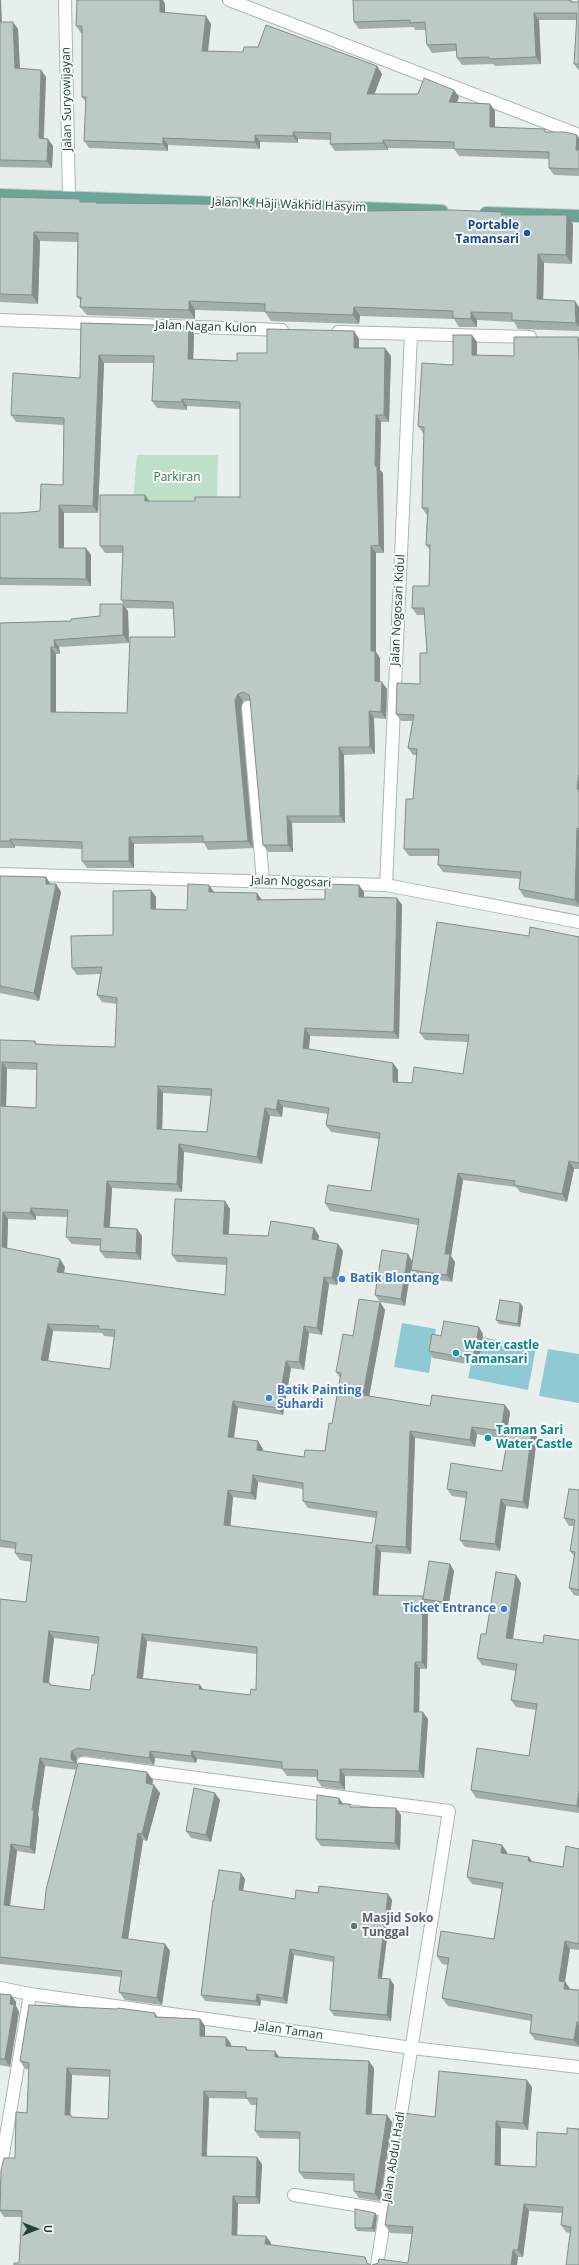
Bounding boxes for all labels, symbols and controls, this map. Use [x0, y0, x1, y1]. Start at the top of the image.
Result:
street label: Jalan Suryowijayan [59, 47, 75, 151]
street label: Jalan K. Haji Wakhid Hasyim [211, 195, 367, 215]
place label: Portable Tamansari [456, 219, 519, 247]
marker: Portable Tamansari [522, 228, 532, 238]
street label: Jalan Nagan Kulon [155, 318, 257, 336]
park label: Parkiran [153, 471, 201, 485]
street label: Jalan Nogosari Kidul [388, 554, 408, 666]
street label: Jalan Nogosari [251, 873, 331, 891]
place label: Batik Blontang [350, 1272, 439, 1286]
marker: Batik Blontang [337, 1274, 347, 1284]
place label: Water castle Tamansari [464, 1339, 539, 1367]
marker: Water castle Tamansari [451, 1348, 461, 1358]
place label: Batik Painting Suhardi [277, 1384, 362, 1412]
marker: Batik Painting Suhardi [264, 1393, 274, 1403]
place label: Taman Sari Water Castle [496, 1424, 573, 1452]
marker: Taman Sari Water Castle [483, 1433, 493, 1443]
place label: Ticket Entrance [403, 1602, 496, 1616]
marker: Ticket Entrance [499, 1604, 509, 1614]
place label: Masjid Soko Tunggal [362, 1912, 433, 1940]
marker: Masjid Soko Tunggal [349, 1921, 359, 1931]
street label: Jalan Taman [254, 2019, 324, 2043]
street label: Jalan Abdul Hadi [380, 2111, 408, 2203]
north arrow [16, 2209, 56, 2249]
text: U [41, 2225, 56, 2233]

